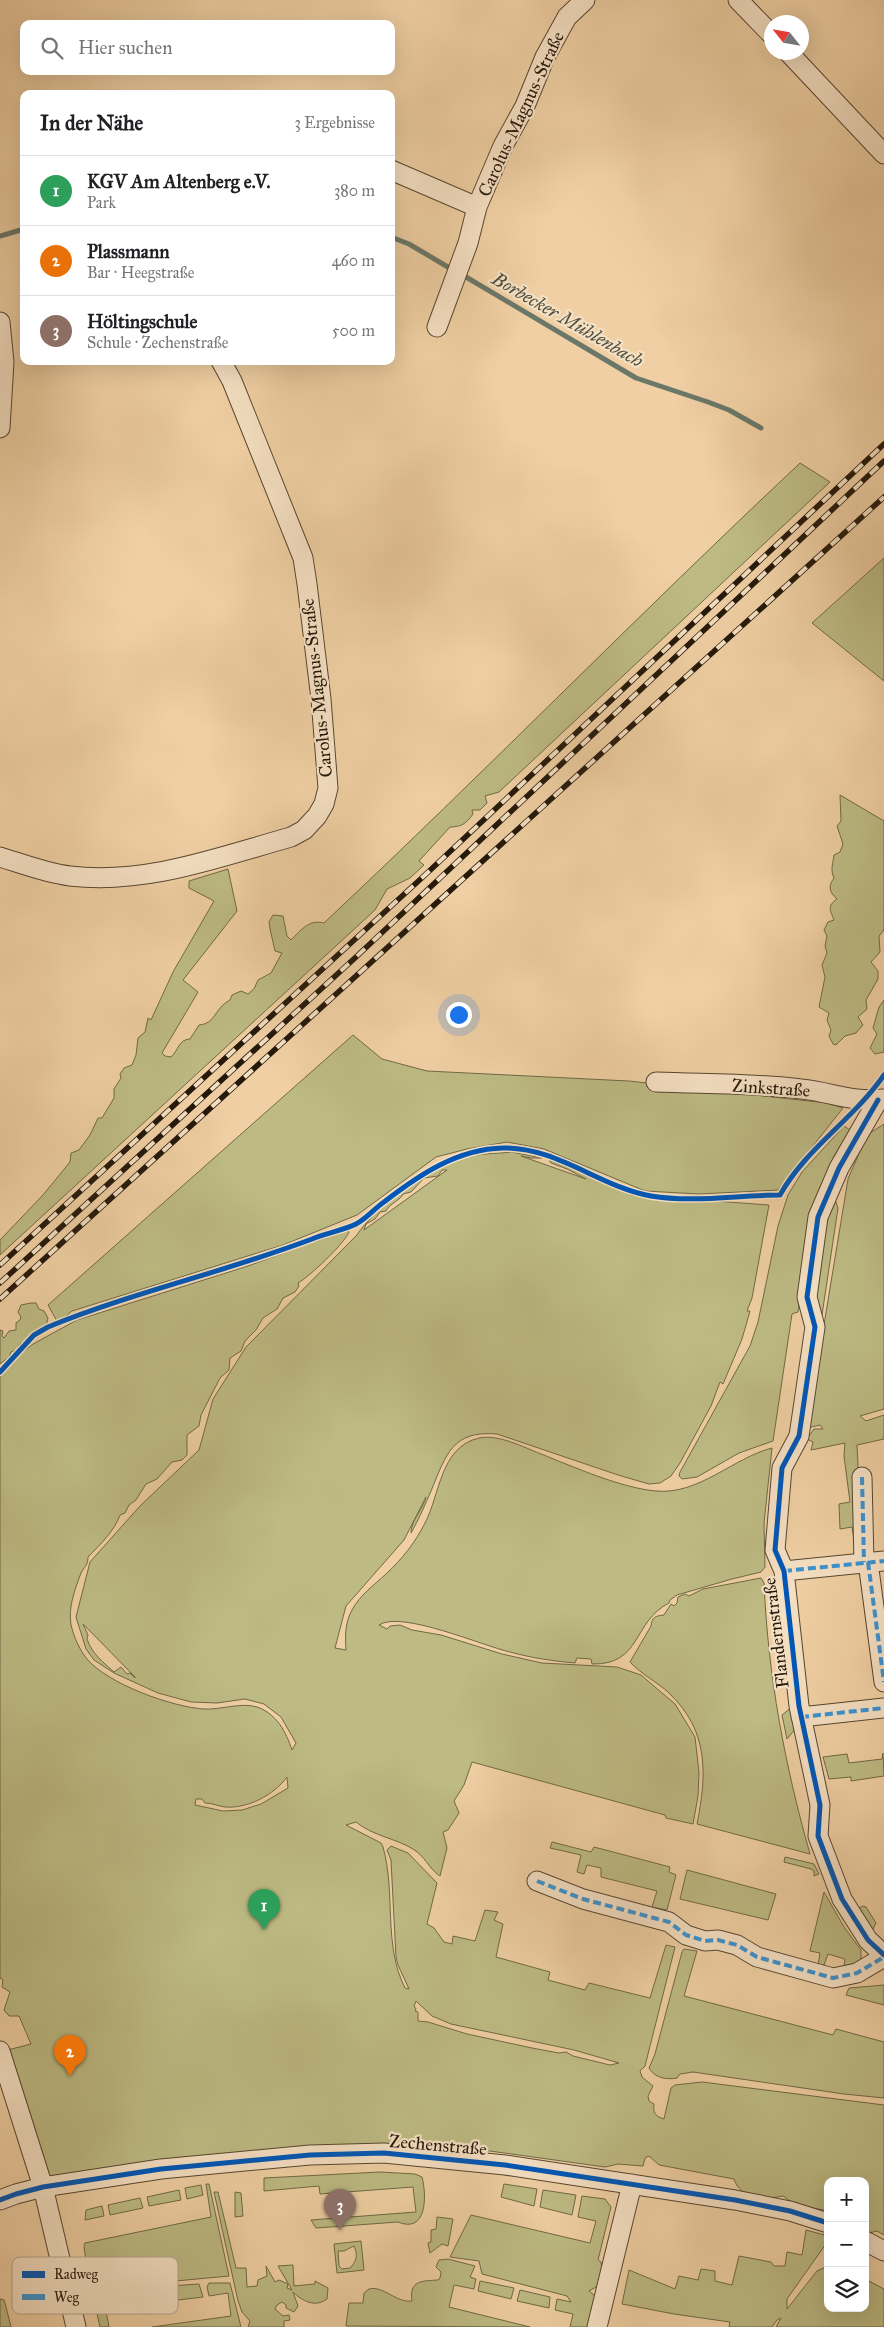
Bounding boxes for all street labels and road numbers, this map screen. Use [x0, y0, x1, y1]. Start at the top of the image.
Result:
street label: Carolus-Magnus-Straße [473, 28, 570, 200]
street label: Carolus-Magnus-Straße [297, 597, 338, 778]
street label: Zinkstraße [731, 1074, 811, 1102]
street label: Flandernstraße [758, 1577, 794, 1689]
street label: Zechenstraße [388, 2130, 488, 2160]

